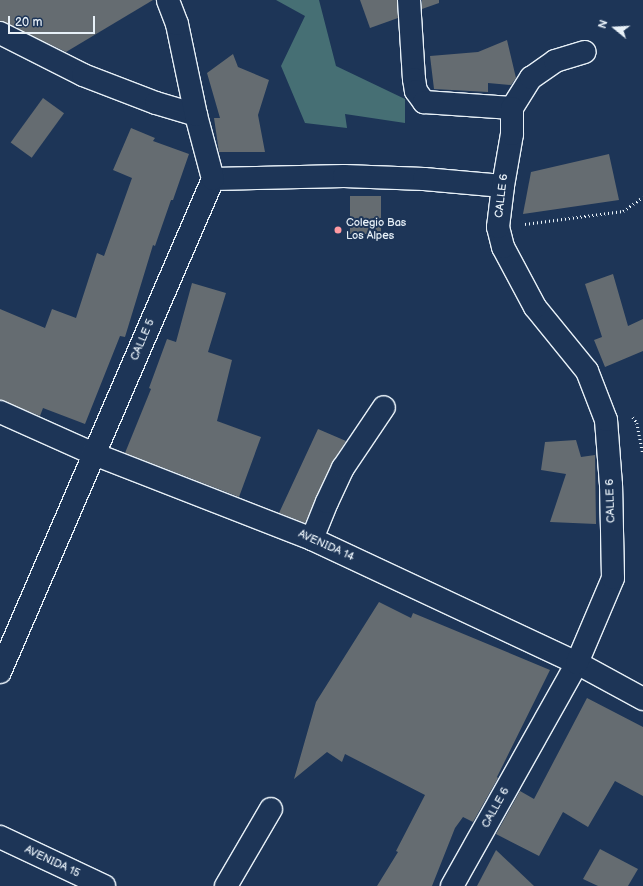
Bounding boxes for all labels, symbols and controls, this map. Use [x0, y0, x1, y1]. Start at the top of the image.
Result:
scale bar [10, 8, 97, 34]
north arrow [595, 8, 635, 48]
text: 20 m [15, 15, 42, 30]
text: N [596, 18, 611, 30]
street label: CALLE 6 [493, 173, 511, 219]
place label: Colegio Bas Los Alpes [346, 217, 406, 243]
marker: Colegio Bas Los Alpes [333, 225, 343, 235]
street label: CALLE 5 [128, 317, 158, 363]
street label: CALLE 6 [604, 479, 618, 523]
street label: AVENIDA 14 [296, 528, 356, 564]
street label: CALLE 6 [480, 786, 512, 830]
street label: AVENIDA 15 [22, 843, 82, 881]

